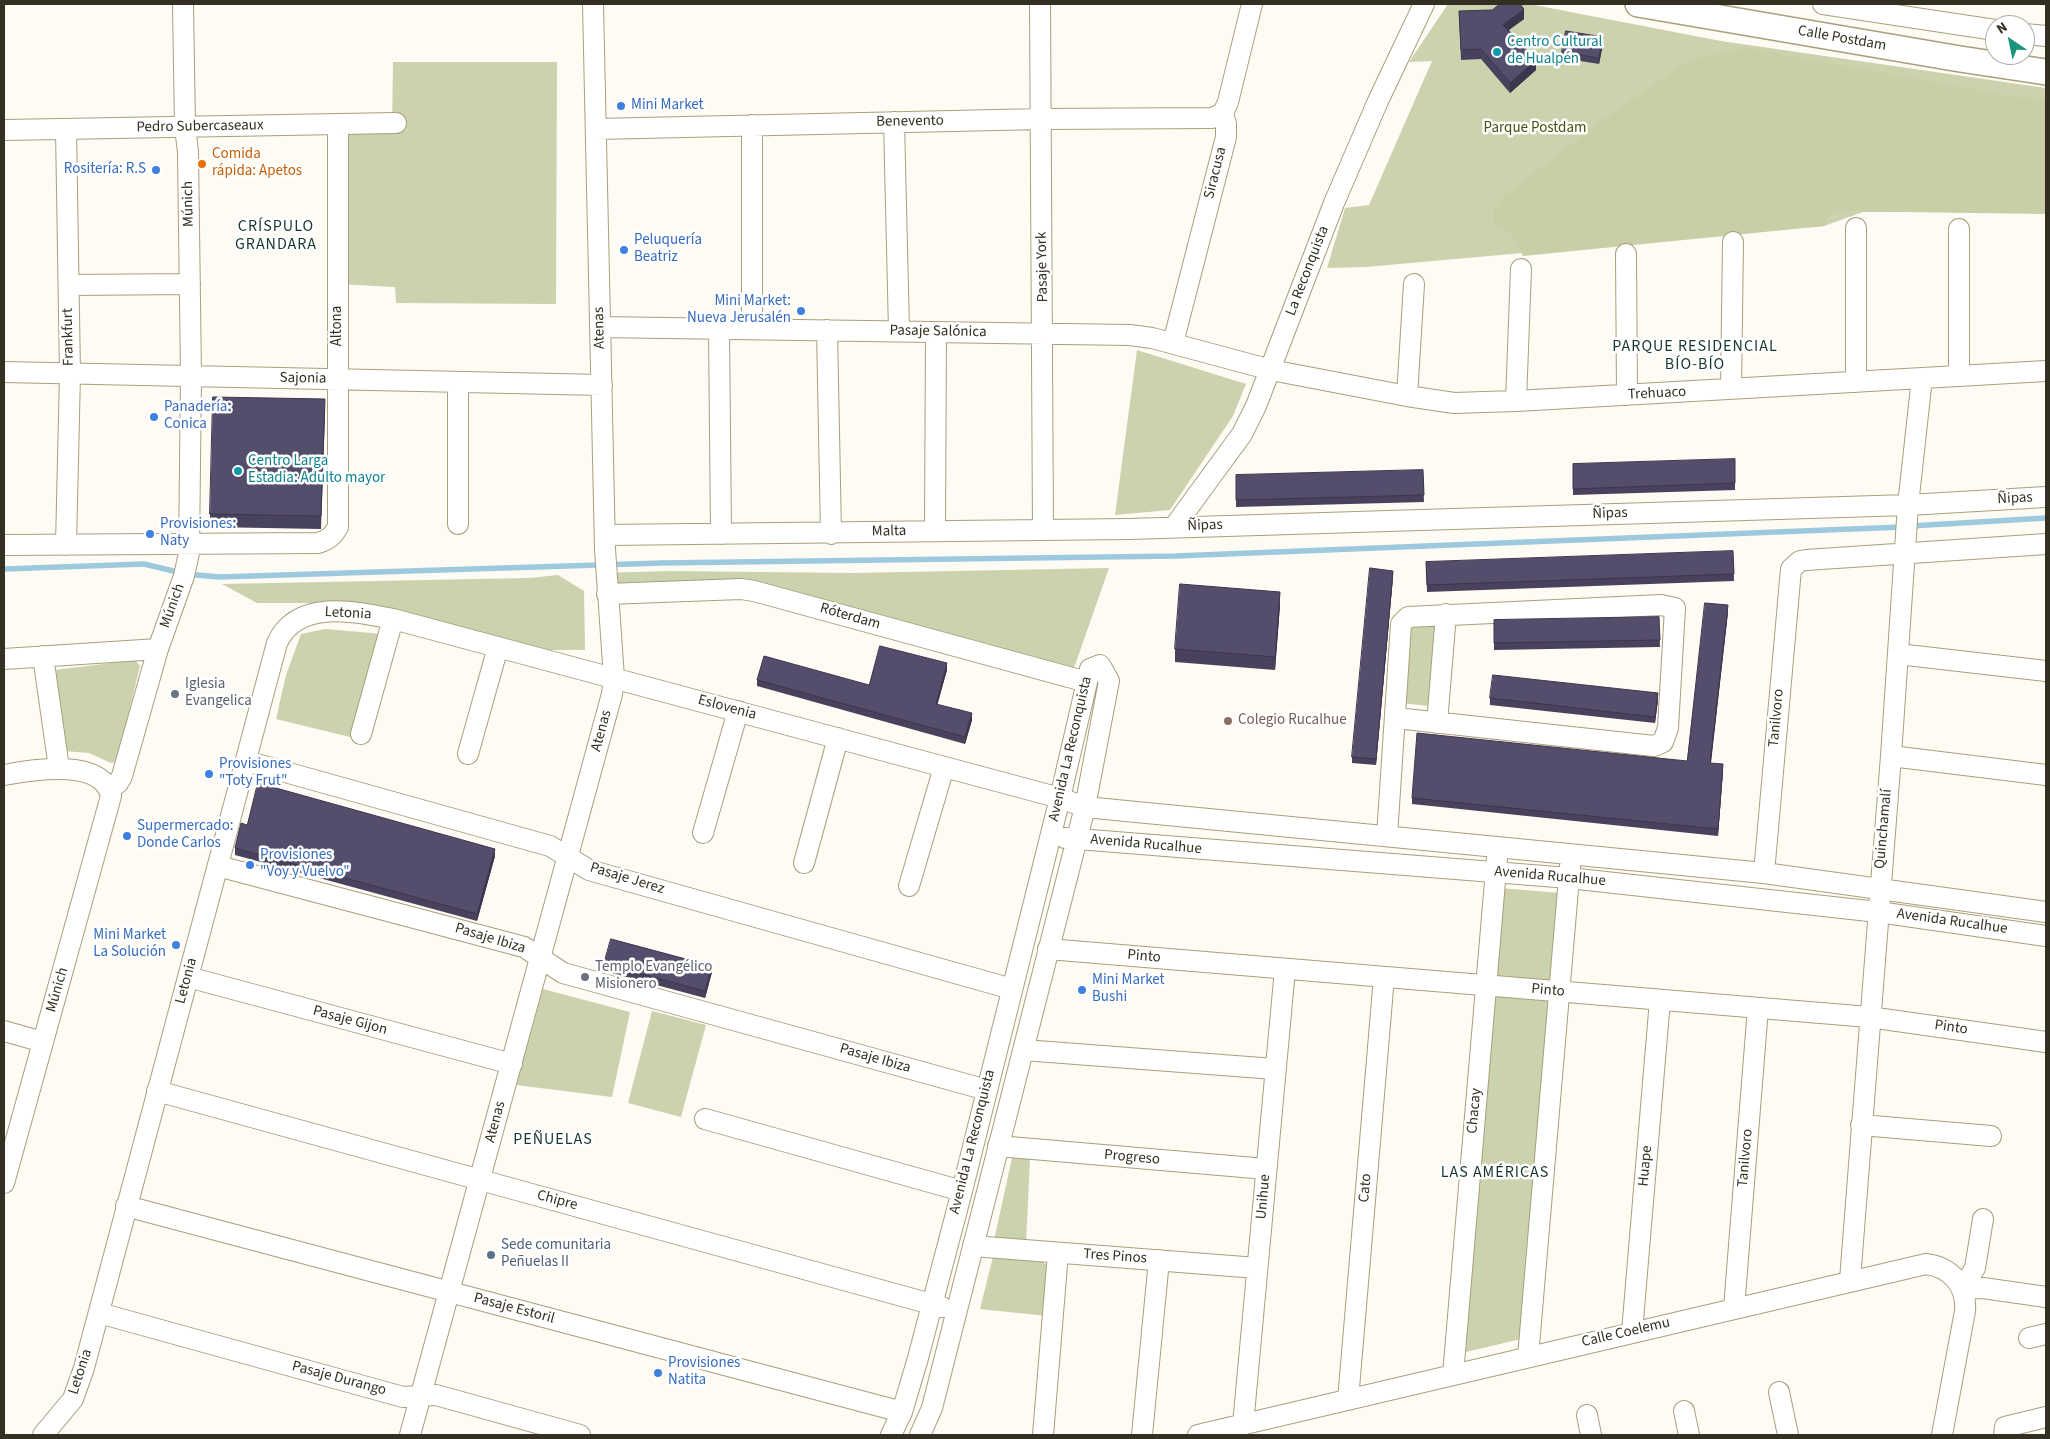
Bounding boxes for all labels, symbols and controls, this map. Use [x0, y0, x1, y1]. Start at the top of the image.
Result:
north arrow [1985, 15, 2035, 65]
text: N [1993, 17, 2012, 39]
street label: Calle Postdam [1796, 22, 1888, 56]
place label: Centro Cultural de Hualpén [1507, 34, 1602, 69]
marker: Centro Cultural de Hualpén [1491, 46, 1503, 58]
place label: Mini Market [631, 97, 704, 115]
marker: Mini Market [615, 100, 627, 112]
street label: Benevento [876, 112, 944, 132]
street label: Pedro Subercaseaux [136, 117, 264, 137]
park label: Parque Postdam [1484, 120, 1586, 138]
street label: Siracusa [1201, 145, 1231, 201]
place label: Comida rápida: Apetos [212, 146, 302, 181]
marker: Comida rápida: Apetos [196, 158, 208, 170]
place label: Rositería: R.S [64, 161, 146, 179]
marker: Rositería: R.S [150, 164, 162, 176]
street label: Múnich [180, 181, 198, 227]
district label: CRÍSPULO GRANDARA [234, 217, 318, 255]
street label: La Reconquista [1283, 223, 1333, 319]
place label: Peluquería Beatriz [634, 232, 702, 267]
street label: Pasaje York [1033, 232, 1053, 302]
marker: Peluquería Beatriz [618, 244, 630, 256]
place label: Mini Market: Nueva Jerusalén [687, 293, 791, 328]
marker: Mini Market: Nueva Jerusalén [795, 305, 807, 317]
street label: Altona [329, 306, 347, 346]
street label: Atenas [591, 307, 609, 349]
street label: Frankfurt [59, 308, 79, 366]
street label: Pasaje Salónica [889, 322, 987, 342]
district label: PARQUE RESIDENCIAL BÍO-BÍO [1610, 337, 1780, 375]
street label: Sajonia [279, 370, 327, 388]
street label: Trehuaco [1627, 383, 1687, 405]
place label: Panadería: Conica [164, 399, 231, 434]
marker: Panadería: Conica [148, 411, 160, 423]
place label: Centro Larga Estadia: Adulto mayor [248, 453, 385, 488]
marker: Centro Larga Estadia: Adulto mayor [232, 465, 244, 477]
street label: Ñipas [1997, 489, 2033, 509]
street label: Ñipas [1592, 504, 1628, 524]
place label: Provisiones: Naty [160, 516, 236, 551]
street label: Ñipas [1187, 516, 1223, 536]
street label: Malta [872, 523, 906, 541]
marker: Provisiones: Naty [144, 528, 156, 540]
street label: Múnich [157, 581, 189, 631]
street label: Róterdam [818, 600, 882, 634]
street label: Letonia [324, 604, 372, 624]
street label: Avenida La Reconquista [1046, 675, 1096, 823]
place label: Iglesia Evangelica [185, 676, 252, 711]
marker: Iglesia Evangelica [169, 688, 181, 700]
street label: Tanilvoro [1765, 688, 1789, 748]
street label: Eslovenia [696, 692, 758, 724]
street label: Atenas [588, 708, 616, 754]
place label: Colegio Rucalhue [1238, 712, 1347, 730]
marker: Colegio Rucalhue [1222, 715, 1234, 727]
place label: Provisiones "Toty Frut" [219, 756, 291, 791]
marker: Provisiones "Toty Frut" [203, 768, 215, 780]
street label: Quinchamalí [1872, 788, 1896, 870]
place label: Supermercado: Donde Carlos [137, 818, 234, 853]
marker: Supermercado: Donde Carlos [121, 830, 133, 842]
street label: Avenida Rucalhue [1090, 831, 1202, 859]
place label: Provisiones "Voy y Vuelvo" [260, 847, 350, 882]
marker: Provisiones "Voy y Vuelvo" [244, 859, 256, 871]
street label: Pasaje Jerez [588, 859, 666, 899]
street label: Avenida Rucalhue [1494, 863, 1606, 891]
street label: Avenida Rucalhue [1895, 905, 2009, 939]
street label: Pasaje Ibiza [452, 920, 528, 958]
place label: Mini Market La Solución [93, 927, 166, 962]
marker: Mini Market La Solución [170, 939, 182, 951]
street label: Pinto [1127, 947, 1161, 967]
street label: Letonia [172, 956, 202, 1006]
place label: Templo Evangélico Misionero [595, 959, 712, 994]
street label: Múnich [43, 965, 73, 1015]
marker: Templo Evangélico Misionero [579, 971, 591, 983]
place label: Mini Market Bushi [1092, 972, 1165, 1007]
street label: Pinto [1531, 981, 1565, 1001]
marker: Mini Market Bushi [1076, 984, 1088, 996]
street label: Pasaje Gijon [311, 1002, 389, 1040]
street label: Pinto [1933, 1017, 1969, 1039]
street label: Pasaje Ibiza [837, 1040, 913, 1078]
street label: Avenida La Reconquista [946, 1068, 1000, 1216]
street label: Chacay [1464, 1088, 1486, 1134]
street label: Atenas [482, 1099, 510, 1145]
street label: Tanilvoro [1734, 1128, 1758, 1188]
district label: PEÑUELAS [512, 1130, 594, 1150]
street label: Huape [1635, 1145, 1657, 1187]
street label: Progreso [1103, 1147, 1161, 1169]
district label: LAS AMÉRICAS [1439, 1163, 1551, 1183]
street label: Cato [1356, 1173, 1376, 1203]
street label: Unihue [1253, 1174, 1275, 1220]
street label: Chipre [535, 1187, 579, 1215]
place label: Sede comunitaria Peñuelas II [501, 1237, 611, 1272]
street label: Tres Pinos [1083, 1246, 1147, 1268]
marker: Sede comunitaria Peñuelas II [485, 1249, 497, 1261]
street label: Pasaje Estoril [472, 1290, 556, 1328]
street label: Calle Coelemu [1580, 1314, 1672, 1352]
street label: Letonia [65, 1347, 97, 1397]
place label: Provisiones Natita [668, 1355, 740, 1390]
street label: Pasaje Durango [290, 1358, 388, 1400]
marker: Provisiones Natita [652, 1367, 664, 1379]

